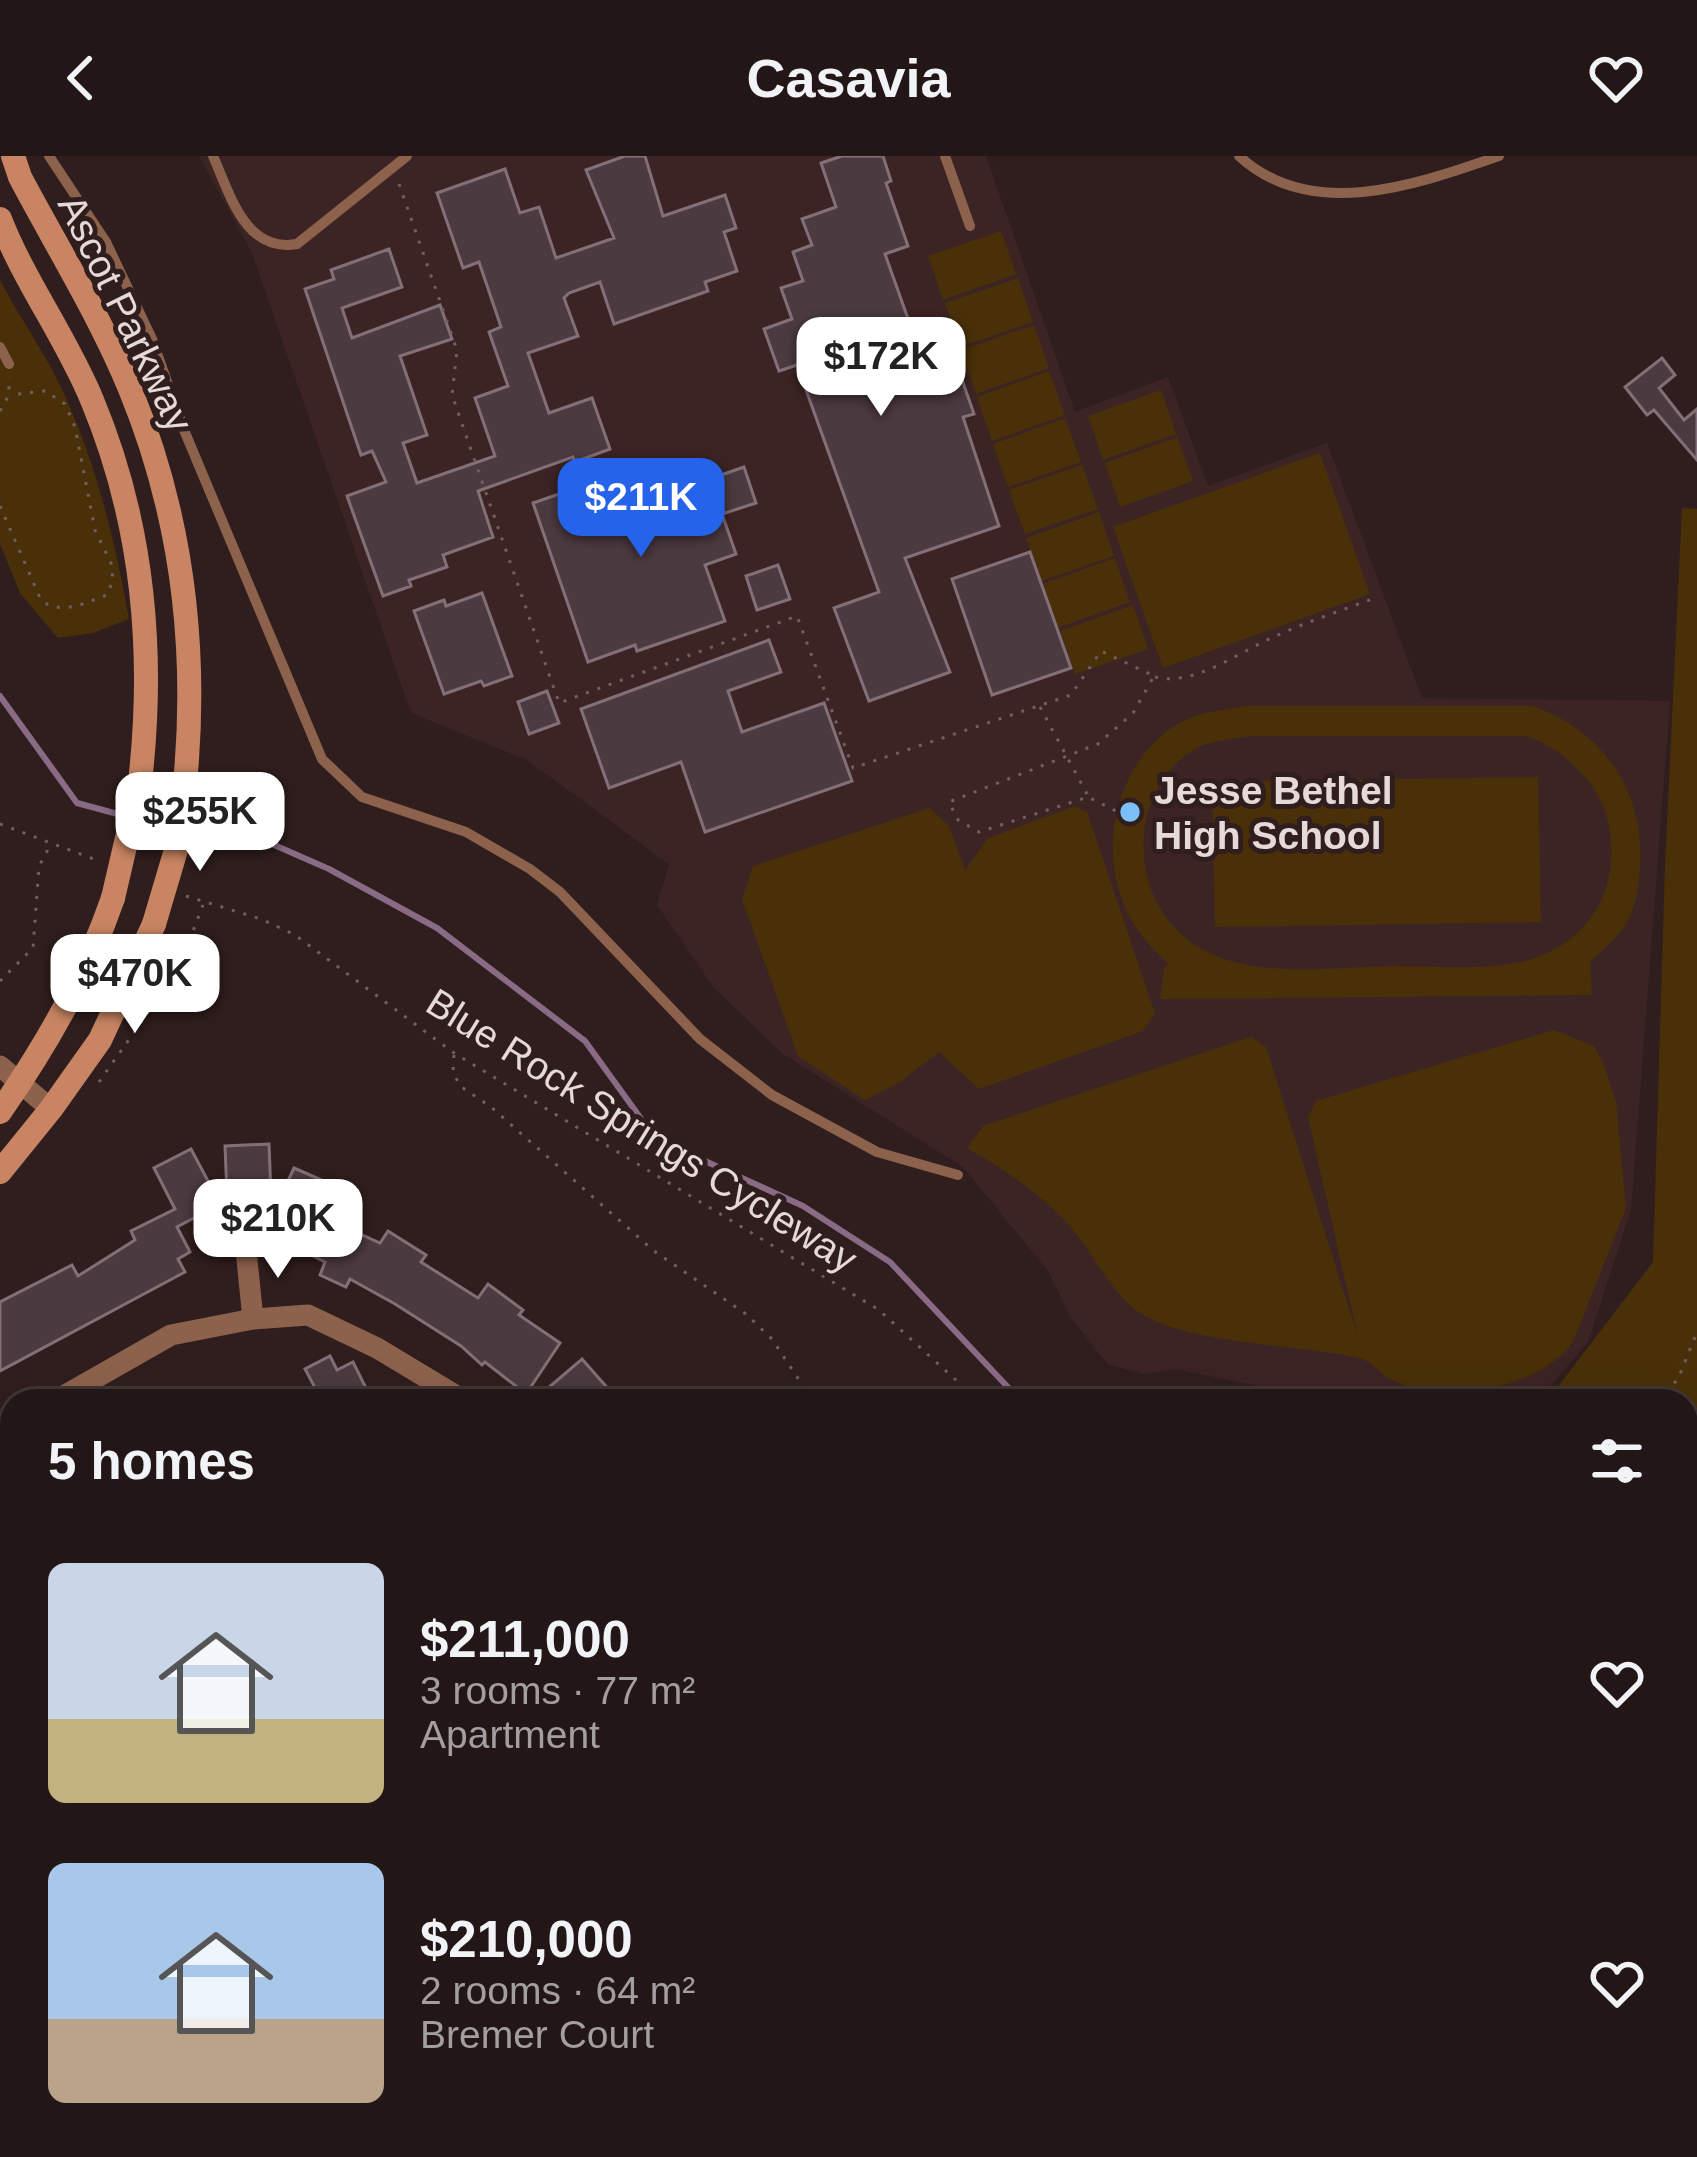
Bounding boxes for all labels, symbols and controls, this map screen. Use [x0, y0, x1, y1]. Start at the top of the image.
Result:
icon: back [48, 45, 114, 111]
icon: heart [1583, 45, 1649, 111]
text: Casavia [746, 48, 951, 108]
street label: Ascot Parkway [50, 188, 202, 439]
pin: $172K [797, 317, 965, 419]
text: $172K [824, 334, 938, 377]
pin: $211K [557, 458, 725, 560]
text: $211K [585, 475, 697, 518]
place label: Jesse Bethel High School [1154, 769, 1392, 857]
pin: $255K [116, 772, 284, 874]
text: $255K [143, 789, 257, 832]
marker: Jesse Bethel High School [1117, 799, 1143, 825]
pin: $470K [51, 934, 219, 1036]
text: $470K [78, 951, 192, 994]
street label: Blue Rock Springs Cycleway [419, 980, 865, 1281]
pin: $210K [194, 1179, 362, 1281]
text: $210K [221, 1196, 335, 1239]
icon: filters [1584, 1428, 1650, 1494]
text: 5 homes [48, 1433, 255, 1490]
icon: home [144, 1611, 288, 1755]
text: $211,000 [420, 1611, 630, 1668]
icon: heart [1584, 1650, 1650, 1716]
text: 3 rooms · 77 m² [420, 1669, 695, 1712]
text: Apartment [420, 1713, 600, 1756]
icon: home [144, 1911, 288, 2055]
text: $210,000 [420, 1911, 633, 1968]
icon: heart [1584, 1950, 1650, 2016]
text: 2 rooms · 64 m² [420, 1969, 695, 2012]
text: Bremer Court [420, 2013, 654, 2056]

